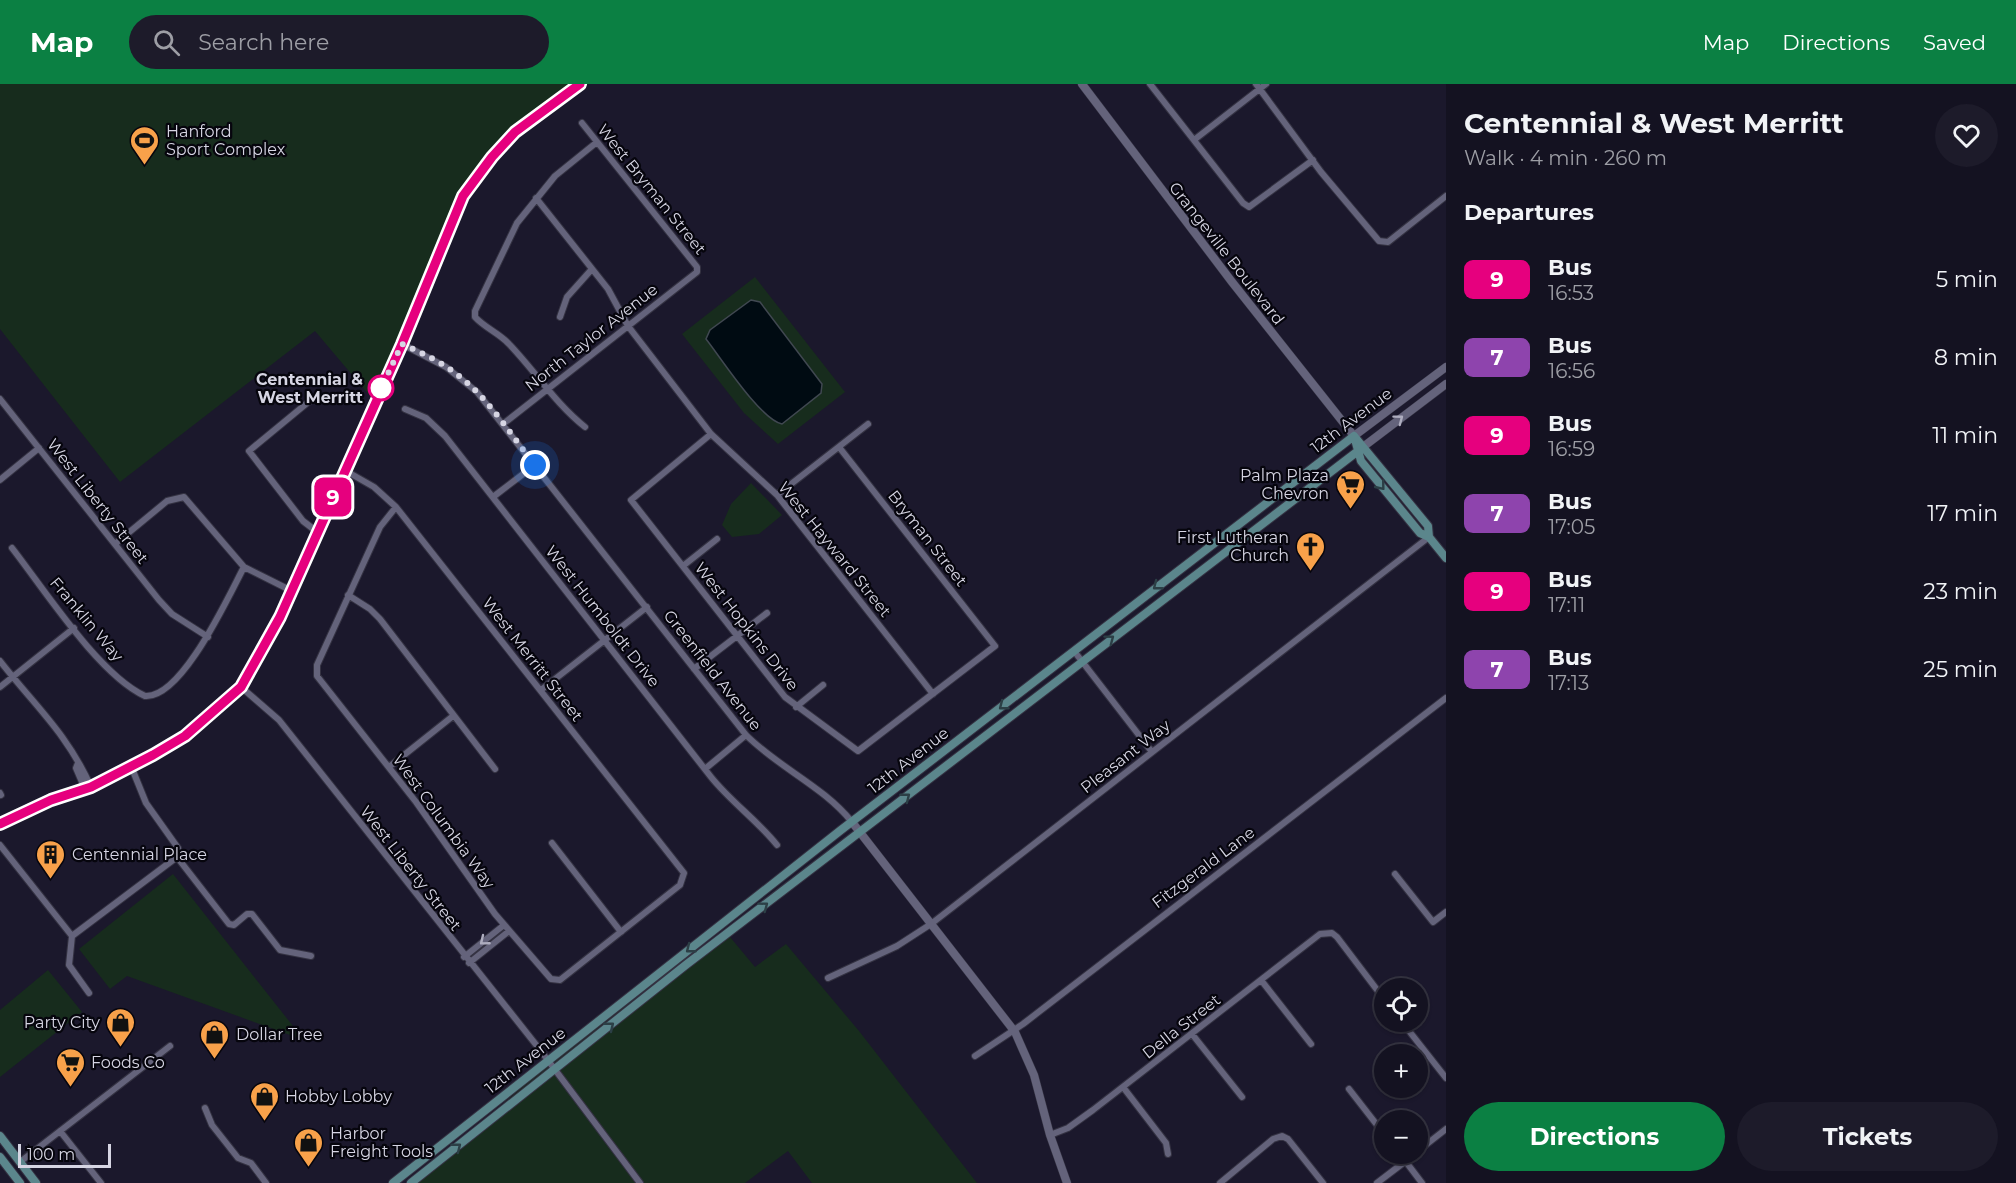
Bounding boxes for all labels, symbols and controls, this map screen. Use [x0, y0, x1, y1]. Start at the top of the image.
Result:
search box [129, 15, 549, 69]
text: Map [30, 25, 93, 59]
icon: search [150, 26, 183, 59]
text: Search here [198, 29, 329, 56]
text: Map [1703, 30, 1749, 55]
text: Directions [1782, 30, 1890, 55]
text: Saved [1923, 30, 1986, 55]
button: heart [1935, 104, 1998, 167]
text: Centennial & West Merritt [1464, 106, 1844, 140]
street label: West Bryman Street [593, 120, 710, 259]
place label: Hanford Sport Complex [166, 122, 286, 159]
sports icon: Hanford Sport Complex [129, 124, 161, 166]
text: Walk · 4 min · 260 m [1464, 146, 1667, 170]
street label: Grangeville Boulevard [1165, 178, 1288, 328]
text: Departures [1464, 199, 1594, 226]
text: Bus [1548, 254, 1592, 281]
text: 5 min [1936, 266, 1998, 293]
text: 9 [1490, 267, 1504, 292]
street label: North Taylor Avenue [521, 280, 661, 395]
text: 16:53 [1548, 281, 1594, 305]
text: Bus [1548, 332, 1592, 359]
text: 8 min [1934, 344, 1998, 371]
text: 7 [1490, 345, 1504, 370]
text: 16:56 [1548, 359, 1595, 383]
place label: Centennial & West Merritt [256, 370, 363, 407]
marker: Centennial & West Merritt [368, 375, 394, 401]
street label: 12th Avenue [1307, 384, 1396, 457]
text: Bus [1548, 410, 1592, 437]
one-way arrow [1393, 416, 1404, 427]
text: 11 min [1932, 422, 1998, 449]
text: 9 [1490, 423, 1504, 448]
street label: West Liberty Street [43, 435, 153, 568]
text: 16:59 [1548, 437, 1595, 461]
your location [520, 450, 550, 480]
place label: Palm Plaza Chevron [1240, 466, 1329, 503]
supermarket icon: Palm Plaza Chevron [1334, 468, 1366, 510]
line badge: 9 [314, 478, 352, 516]
street label: West Hayward Street [774, 478, 895, 621]
one-way arrow [1373, 479, 1384, 490]
text: 9 [326, 485, 340, 510]
street label: Bryman Street [884, 486, 971, 591]
text: Bus [1548, 488, 1592, 515]
text: 17 min [1927, 500, 1998, 527]
text: 7 [1490, 501, 1504, 526]
text: 17:05 [1548, 515, 1595, 539]
place label: First Lutheran Church [1177, 528, 1289, 565]
church icon: First Lutheran Church [1294, 530, 1326, 572]
street label: West Humboldt Drive [541, 542, 664, 691]
street label: West Hopkins Drive [691, 558, 803, 694]
text: Bus [1548, 566, 1592, 593]
street label: Franklin Way [46, 573, 127, 665]
one-way arrow [1153, 578, 1164, 589]
text: 23 min [1923, 578, 1998, 605]
text: 9 [1490, 579, 1504, 604]
text: 17:11 [1548, 593, 1585, 617]
street label: West Merritt Street [478, 594, 587, 725]
street label: Greenfield Avenue [660, 606, 766, 734]
one-way arrow [1103, 635, 1114, 646]
text: Bus [1548, 644, 1592, 671]
text: 25 min [1923, 656, 1998, 683]
text: 7 [1490, 657, 1504, 682]
text: 17:13 [1548, 671, 1589, 695]
one-way arrow [999, 698, 1010, 709]
street label: Pleasant Way [1077, 715, 1174, 797]
street label: 12th Avenue [864, 723, 952, 798]
street label: West Columbia Way [388, 750, 499, 893]
one-way arrow [900, 794, 911, 805]
street label: West Liberty Street [356, 802, 466, 935]
street label: Fitzgerald Lane [1148, 823, 1258, 912]
building icon: Centennial Place [35, 838, 67, 880]
place label: Centennial Place [72, 845, 207, 864]
one-way arrow [757, 902, 768, 913]
one-way arrow [480, 934, 491, 945]
one-way arrow [686, 942, 697, 953]
map controls [1374, 978, 1428, 1164]
button: locate [1374, 978, 1428, 1032]
street label: Della Street [1139, 990, 1224, 1063]
shop icon: Party City [105, 1006, 137, 1048]
place label: Party City [24, 1013, 100, 1032]
shop icon: Dollar Tree [199, 1018, 231, 1060]
one-way arrow [603, 1022, 614, 1033]
street label: 12th Avenue [481, 1023, 569, 1098]
place label: Dollar Tree [236, 1025, 322, 1044]
button: + [1374, 1044, 1428, 1098]
supermarket icon: Foods Co [54, 1046, 86, 1088]
place label: Foods Co [91, 1053, 165, 1072]
shop icon: Hobby Lobby [248, 1080, 280, 1122]
place label: Hobby Lobby [285, 1087, 392, 1106]
button: Directions [1464, 1102, 1725, 1171]
button: Tickets [1737, 1102, 1998, 1171]
button: − [1374, 1110, 1428, 1164]
place label: Harbor Freight Tools [330, 1124, 433, 1161]
shop icon: Harbor Freight Tools [293, 1126, 325, 1168]
scale bar [18, 1141, 111, 1168]
one-way arrow [450, 1143, 461, 1154]
text: 100 m [27, 1145, 75, 1164]

